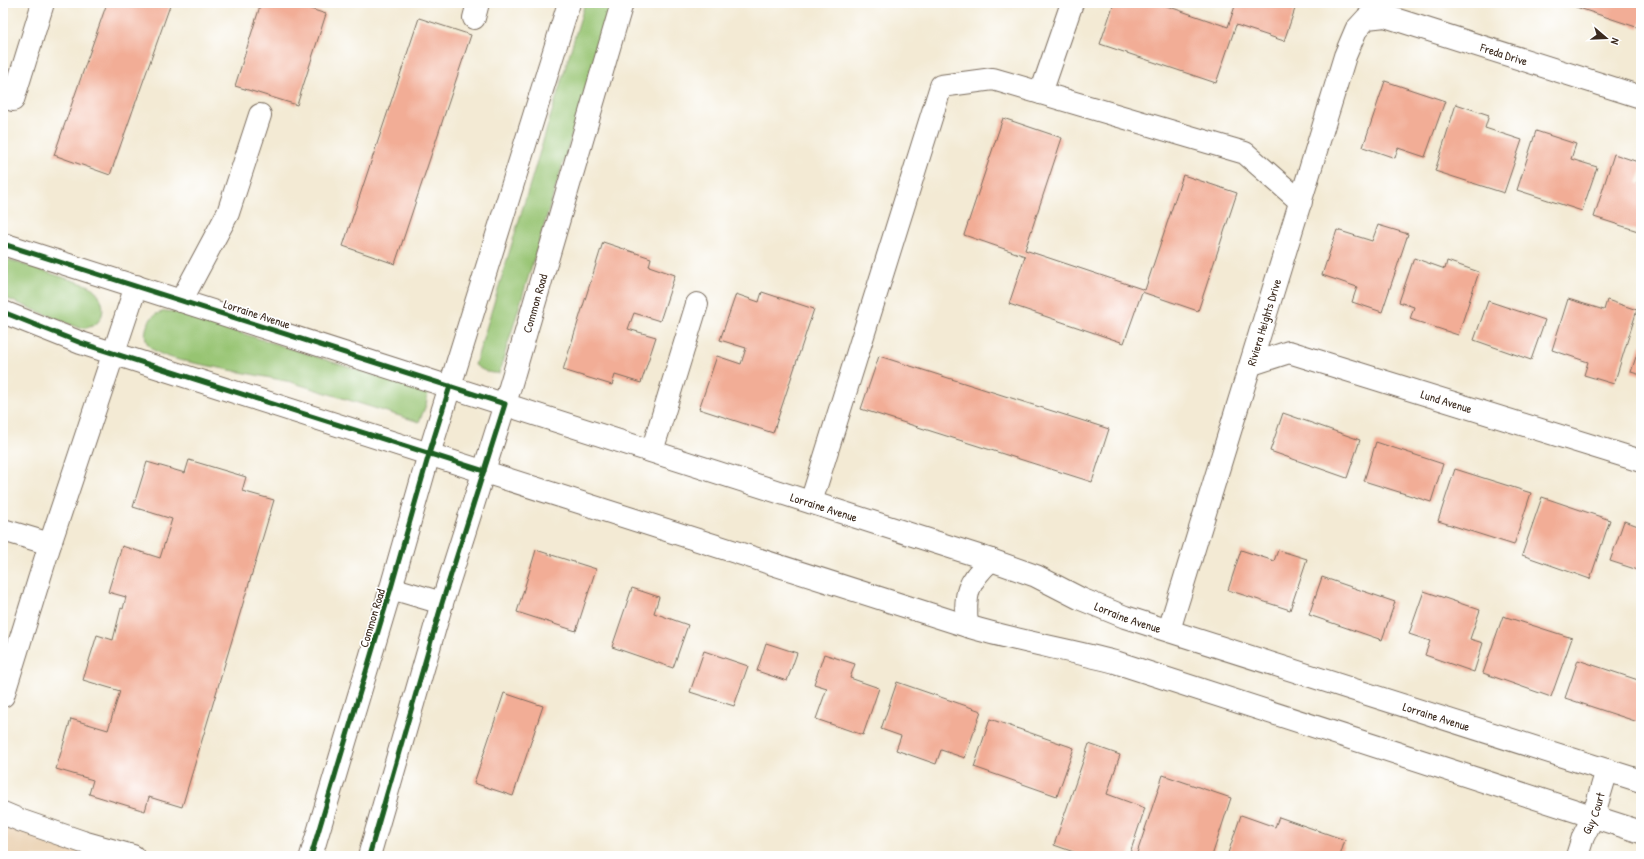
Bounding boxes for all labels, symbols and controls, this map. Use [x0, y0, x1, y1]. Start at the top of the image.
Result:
north arrow [1586, 18, 1626, 58]
text: N [1608, 36, 1623, 46]
street label: Freda Drive [1477, 38, 1530, 69]
street label: Common Road [518, 272, 551, 335]
street label: Riviera Heights Drive [1242, 276, 1285, 368]
street label: Lorraine Avenue [221, 295, 293, 333]
street label: Lund Avenue [1419, 385, 1475, 417]
street label: Lorraine Avenue [788, 488, 860, 525]
street label: Common Road [355, 586, 389, 649]
street label: Lorraine Avenue [1092, 597, 1164, 637]
street label: Lorraine Avenue [1401, 697, 1472, 735]
street label: Guy Court [1577, 789, 1609, 837]

